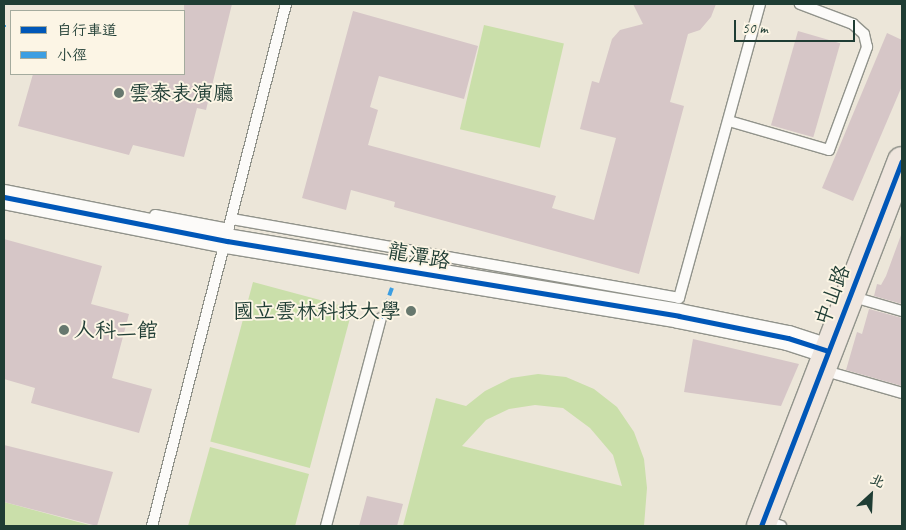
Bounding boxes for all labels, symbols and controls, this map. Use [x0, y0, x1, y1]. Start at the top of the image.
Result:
legend [10, 10, 185, 75]
scale bar [736, 10, 857, 42]
text: 50 m [742, 19, 768, 38]
text: 自行車道 [57, 21, 117, 40]
text: 小徑 [57, 46, 87, 65]
place label: 雲泰表演廳 [129, 80, 234, 106]
marker: 雲泰表演廳 [113, 87, 125, 99]
street label: 龍潭路 [386, 238, 452, 274]
street label: 中山路 [809, 261, 855, 329]
place label: 國立雲林科技大學 [233, 298, 401, 324]
marker: 國立雲林科技大學 [405, 305, 417, 317]
place label: 人科二館 [74, 317, 158, 343]
marker: 人科二館 [58, 324, 70, 336]
north arrow [846, 470, 896, 520]
text: 北 [868, 470, 887, 492]

